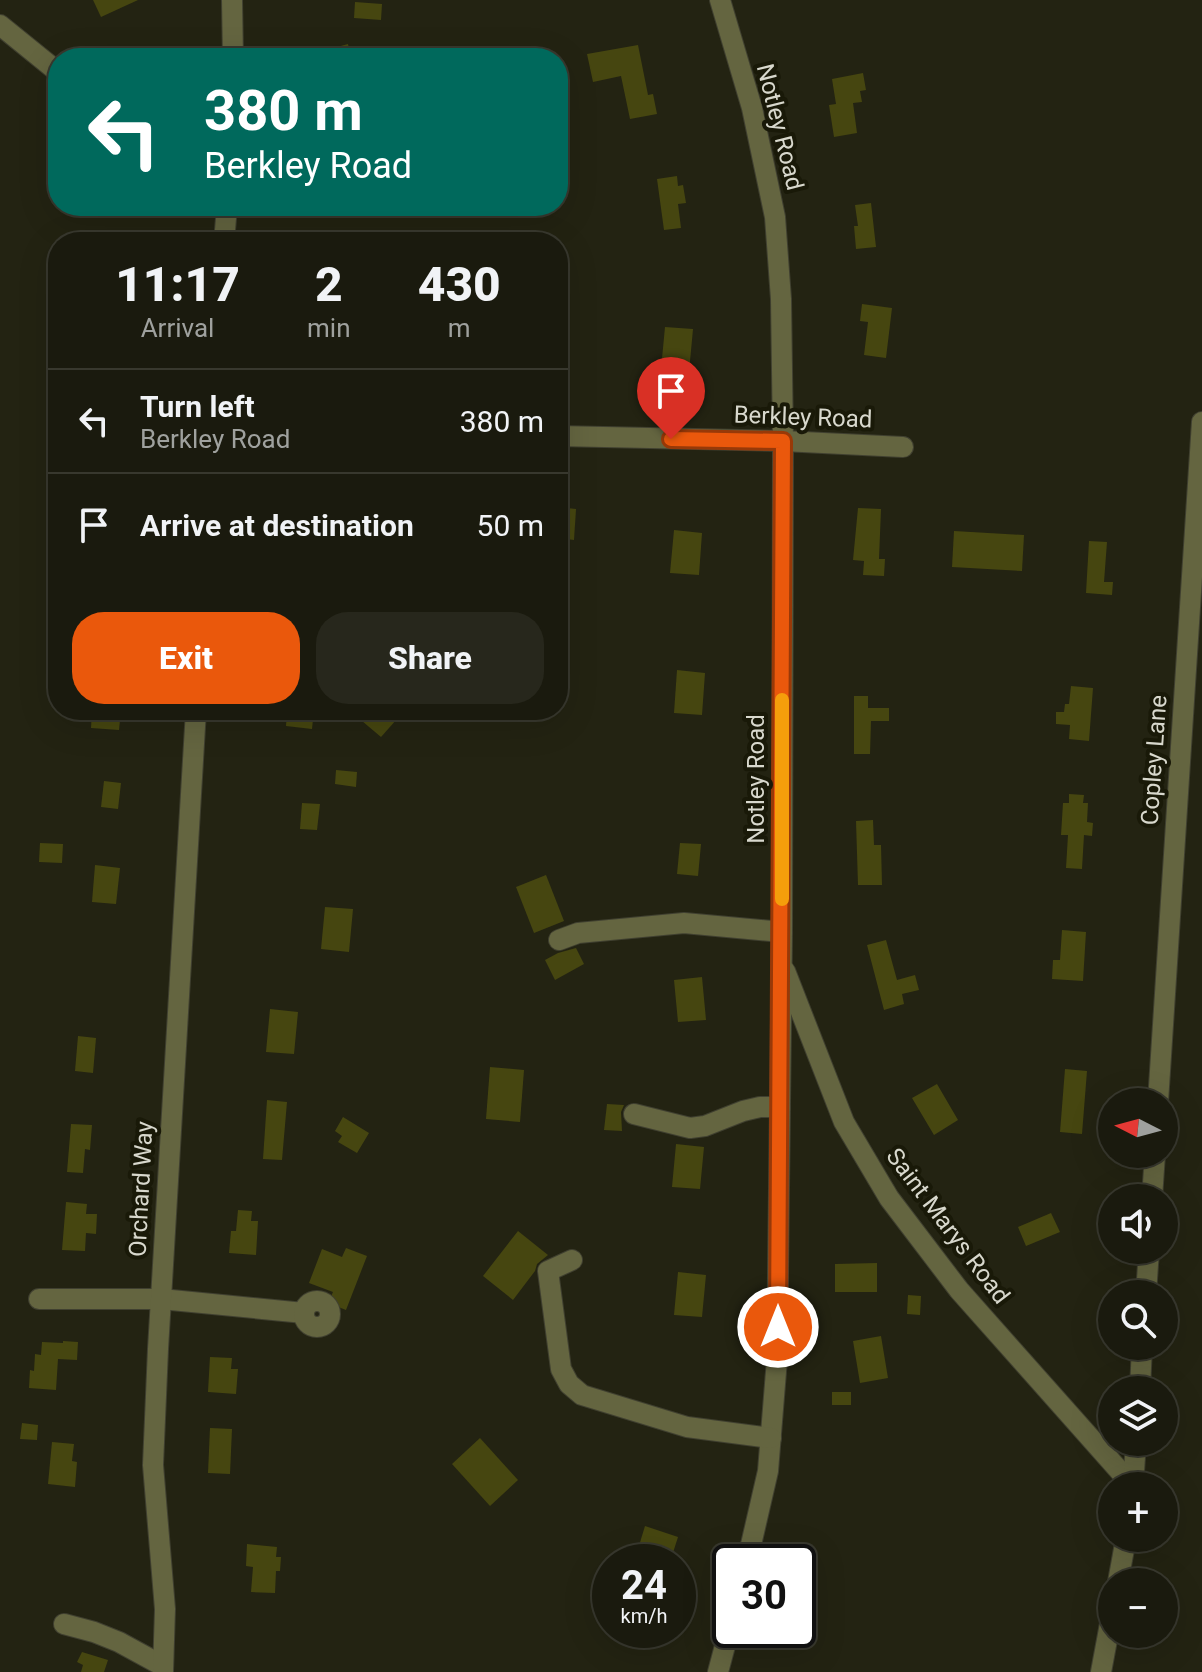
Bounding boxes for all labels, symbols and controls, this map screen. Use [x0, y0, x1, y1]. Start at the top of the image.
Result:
street label: Notley Road [751, 61, 809, 193]
text: 380 m [204, 78, 363, 144]
icon: left [72, 80, 176, 184]
text: Berkley Road [204, 145, 412, 187]
text: 11:17 [115, 256, 240, 313]
text: 2 [315, 256, 343, 313]
text: 430 [418, 256, 501, 313]
text: Arrival [141, 313, 214, 343]
text: min [307, 313, 351, 343]
text: m [448, 313, 471, 343]
pin [637, 357, 705, 439]
icon: arrive [649, 369, 693, 413]
text: Turn left [140, 389, 255, 424]
icon: left [72, 399, 116, 443]
street label: Berkley Road [733, 401, 873, 433]
text: 380 m [460, 404, 544, 439]
text: Berkley Road [140, 424, 290, 454]
icon: arrive [72, 503, 116, 547]
text: Arrive at destination [140, 508, 414, 543]
text: 50 m [477, 508, 544, 543]
button: Exit [72, 612, 300, 704]
button: Share [316, 612, 544, 704]
street label: Copley Lane [1135, 694, 1173, 826]
street label: Notley Road [742, 714, 770, 844]
north arrow [1098, 1088, 1178, 1168]
map controls [1098, 1088, 1178, 1648]
street label: Orchard Way [123, 1120, 159, 1258]
street label: Saint Marys Road [880, 1143, 1016, 1309]
button: sound [1098, 1184, 1178, 1264]
button: search [1098, 1280, 1178, 1360]
position arrow [736, 1285, 820, 1369]
button: layers [1098, 1376, 1178, 1456]
button: + [1098, 1472, 1178, 1552]
speed limit sign: 30 [712, 1544, 816, 1648]
text: 24 [621, 1562, 667, 1609]
button: − [1098, 1568, 1178, 1648]
text: km/h [621, 1604, 667, 1628]

